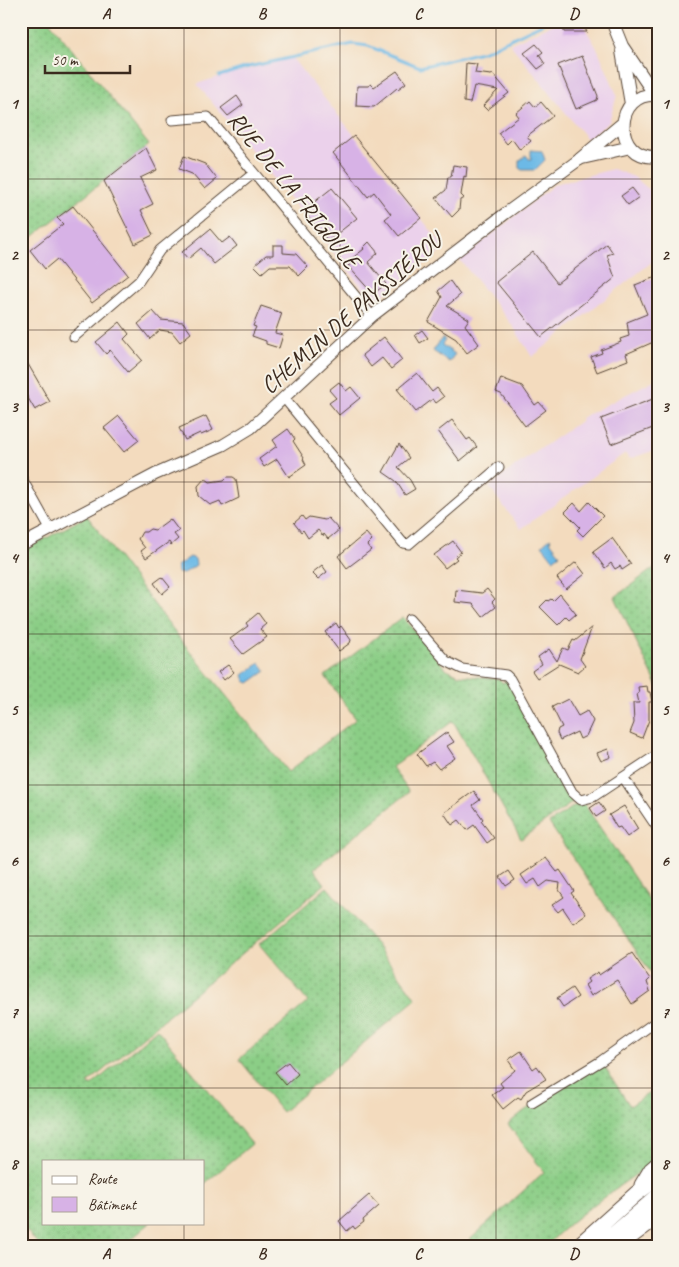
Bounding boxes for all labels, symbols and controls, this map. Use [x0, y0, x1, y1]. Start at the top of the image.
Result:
text: A [102, 4, 112, 24]
text: B [258, 4, 268, 24]
text: C [414, 4, 424, 24]
text: D [569, 4, 580, 24]
scale bar [45, 42, 130, 74]
text: 50 m [52, 51, 79, 70]
text: 1 [10, 94, 19, 114]
text: 1 [661, 94, 670, 114]
street label: RUE DE LA FRIGOULE [221, 105, 368, 277]
street label: CHEMIN DE PAYSSIÉROU [254, 223, 451, 400]
text: 2 [10, 245, 19, 265]
text: 2 [661, 245, 670, 265]
text: 3 [10, 397, 19, 417]
text: 3 [661, 397, 670, 417]
text: 4 [10, 548, 19, 568]
text: 4 [661, 548, 670, 568]
text: 5 [11, 700, 20, 720]
text: 5 [662, 700, 671, 720]
text: 6 [10, 851, 19, 871]
text: 6 [661, 851, 670, 871]
text: 7 [10, 1003, 19, 1023]
text: 7 [661, 1003, 670, 1023]
text: 8 [10, 1154, 19, 1174]
text: 8 [661, 1154, 670, 1174]
legend [42, 1160, 205, 1224]
text: Route [88, 1170, 118, 1189]
text: Bâtiment [88, 1196, 138, 1215]
text: A [102, 1244, 112, 1264]
text: B [258, 1244, 268, 1264]
text: C [414, 1244, 424, 1264]
text: D [569, 1244, 580, 1264]

